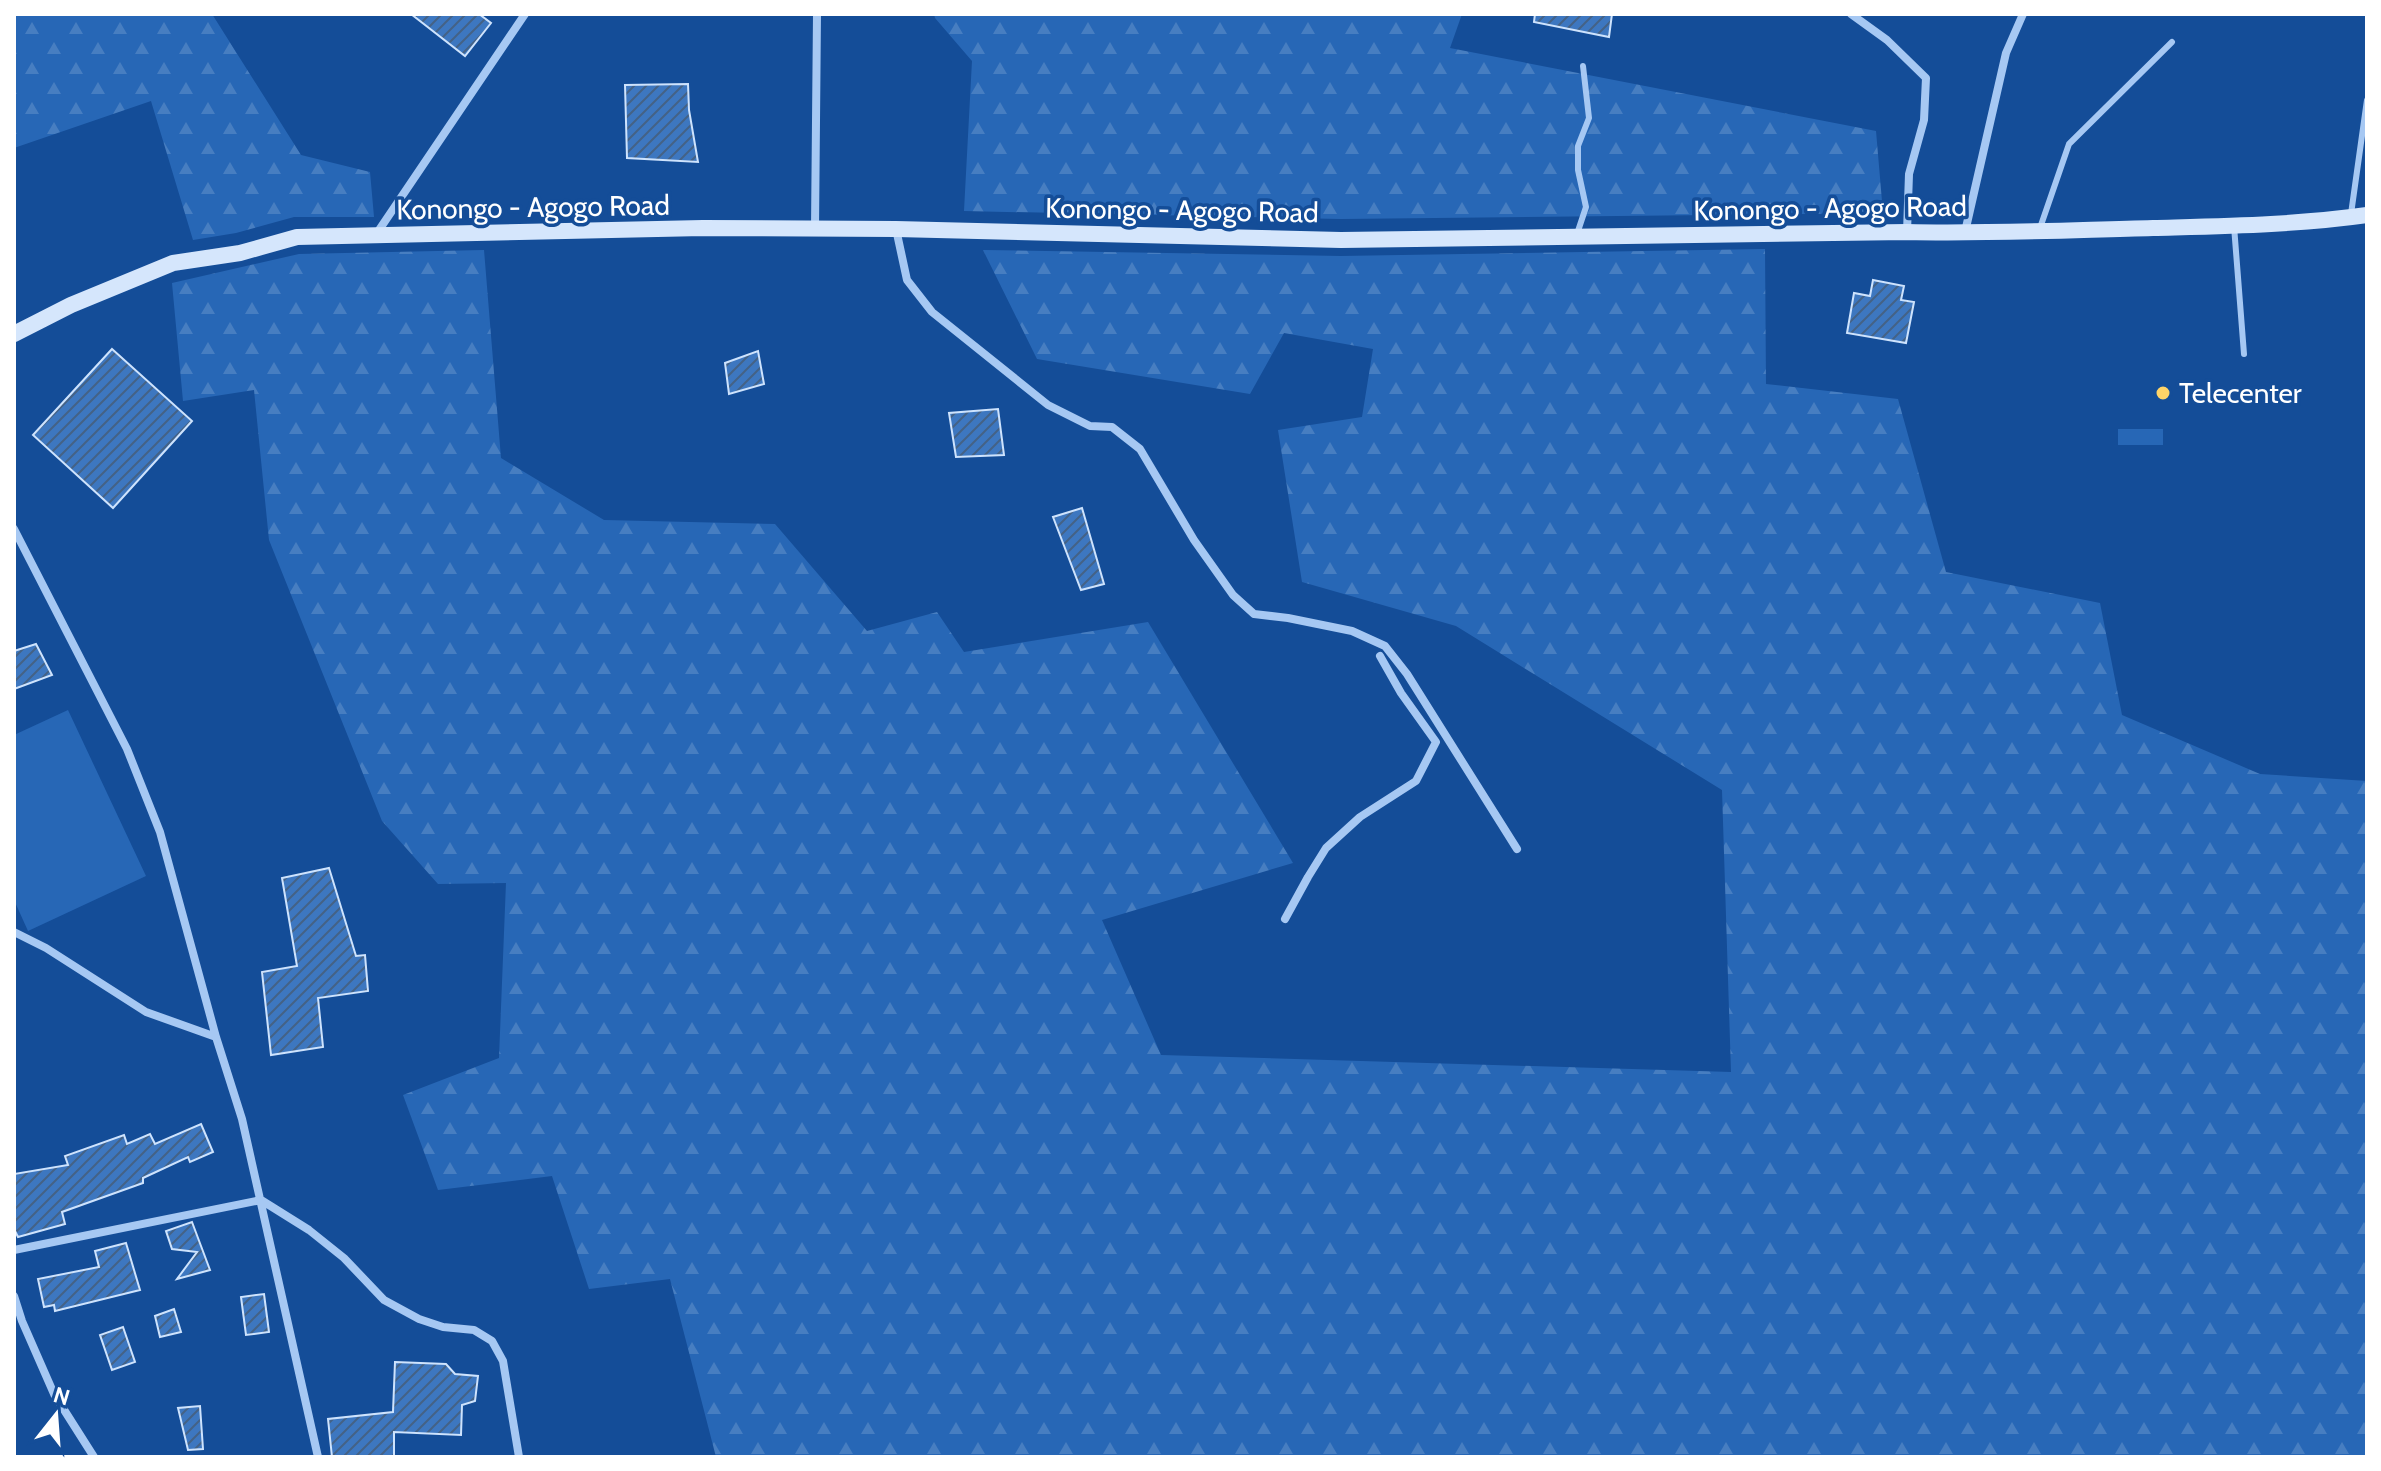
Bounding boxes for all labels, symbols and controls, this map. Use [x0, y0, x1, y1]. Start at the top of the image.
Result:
street label: Konongo - Agogo Road [396, 188, 670, 226]
street label: Konongo - Agogo Road [1693, 189, 1967, 227]
street label: Konongo - Agogo Road [1045, 191, 1319, 229]
place label: Telecenter [2179, 376, 2302, 410]
marker: Telecenter [2154, 384, 2172, 402]
north arrow [16, 1375, 96, 1455]
text: N [50, 1381, 73, 1412]

